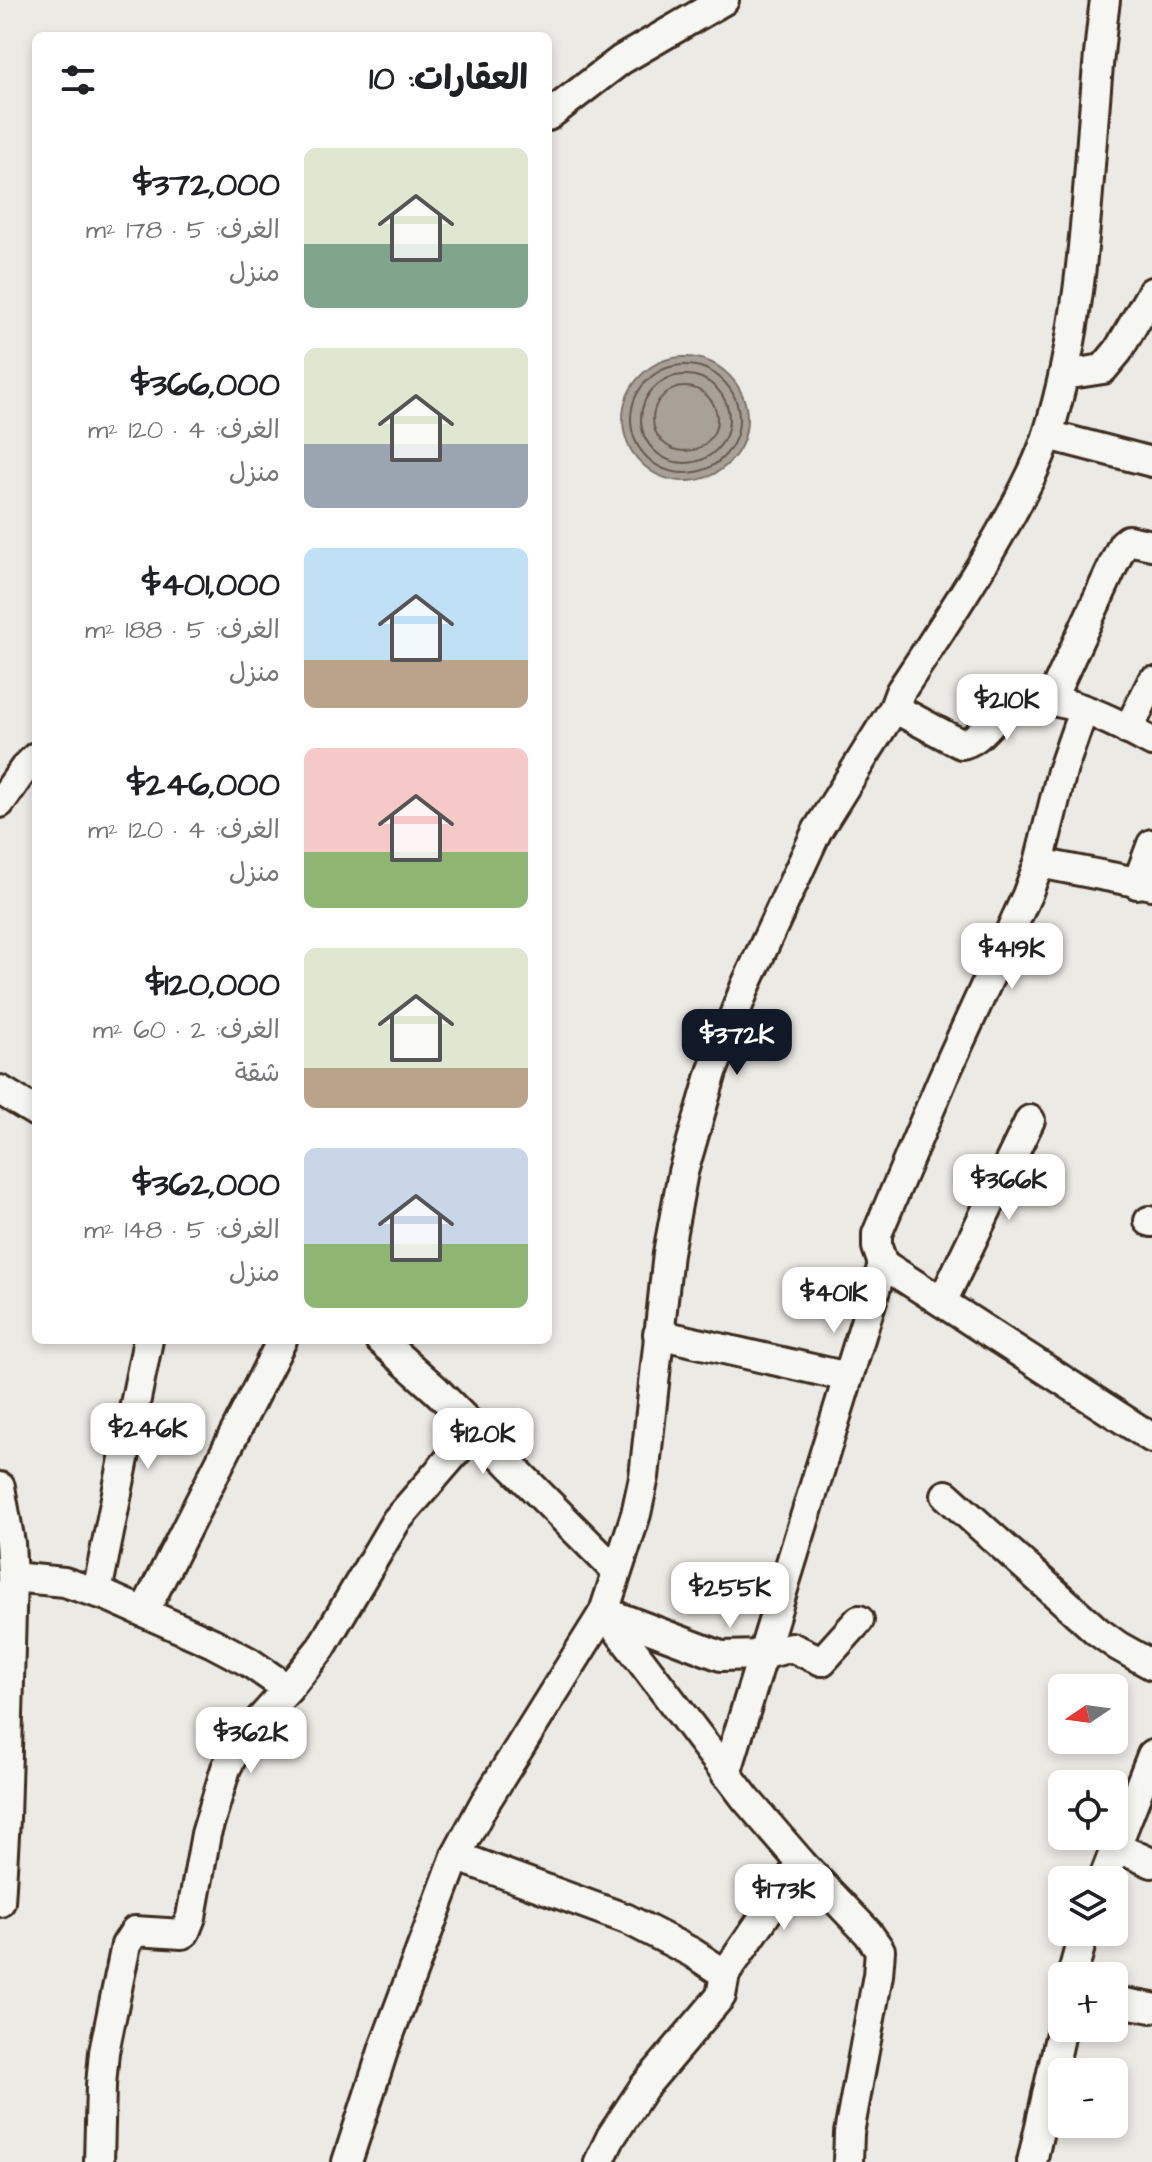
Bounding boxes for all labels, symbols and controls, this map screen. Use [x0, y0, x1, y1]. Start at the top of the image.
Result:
text: العقارات: 10 [369, 55, 528, 103]
icon: filters [56, 58, 100, 102]
text: $372,000 [133, 161, 280, 209]
icon: home [368, 180, 464, 276]
text: الغرف: 5 · 178 m² [86, 212, 280, 248]
text: منزل [229, 255, 280, 291]
text: $366,000 [131, 361, 280, 409]
icon: home [368, 380, 464, 476]
text: الغرف: 4 · 120 m² [88, 412, 280, 448]
text: منزل [229, 455, 280, 491]
text: $401,000 [142, 561, 280, 609]
icon: home [368, 580, 464, 676]
text: الغرف: 5 · 188 m² [85, 612, 280, 648]
text: منزل [229, 655, 280, 691]
pin: $210K [951, 674, 1063, 742]
text: $210K [975, 682, 1039, 718]
text: $246,000 [127, 761, 280, 809]
icon: home [368, 780, 464, 876]
text: الغرف: 4 · 120 m² [88, 812, 280, 848]
text: منزل [229, 855, 280, 891]
pin: $419K [956, 923, 1068, 991]
text: $419K [979, 931, 1045, 967]
text: $120,000 [145, 961, 280, 1009]
icon: home [368, 980, 464, 1076]
pin: $372K [681, 1009, 793, 1077]
text: الغرف: 2 · 60 m² [93, 1012, 280, 1048]
text: $372K [700, 1017, 774, 1053]
text: شقة [235, 1055, 280, 1091]
pin: $366K [953, 1154, 1065, 1222]
text: $362,000 [133, 1161, 280, 1209]
text: $366K [971, 1162, 1047, 1198]
icon: home [368, 1180, 464, 1276]
text: الغرف: 5 · 148 m² [84, 1212, 280, 1248]
text: منزل [229, 1255, 280, 1291]
pin: $401K [778, 1267, 890, 1335]
text: $401K [800, 1275, 868, 1311]
pin: $246K [92, 1403, 204, 1471]
pin: $120K [427, 1408, 539, 1476]
text: $246K [108, 1411, 188, 1447]
text: $120K [451, 1416, 515, 1452]
pin: $255K [674, 1562, 786, 1630]
text: $255K [689, 1570, 771, 1606]
north arrow [1048, 1674, 1128, 1754]
map controls [1048, 1674, 1128, 2138]
pin: $362K [195, 1707, 307, 1775]
text: $362K [214, 1715, 288, 1751]
button: locate [1048, 1770, 1128, 1850]
pin: $173K [728, 1864, 840, 1932]
button: layers [1048, 1866, 1128, 1946]
text: $173K [753, 1872, 815, 1908]
button: + [1048, 1962, 1128, 2042]
button: − [1048, 2058, 1128, 2138]

